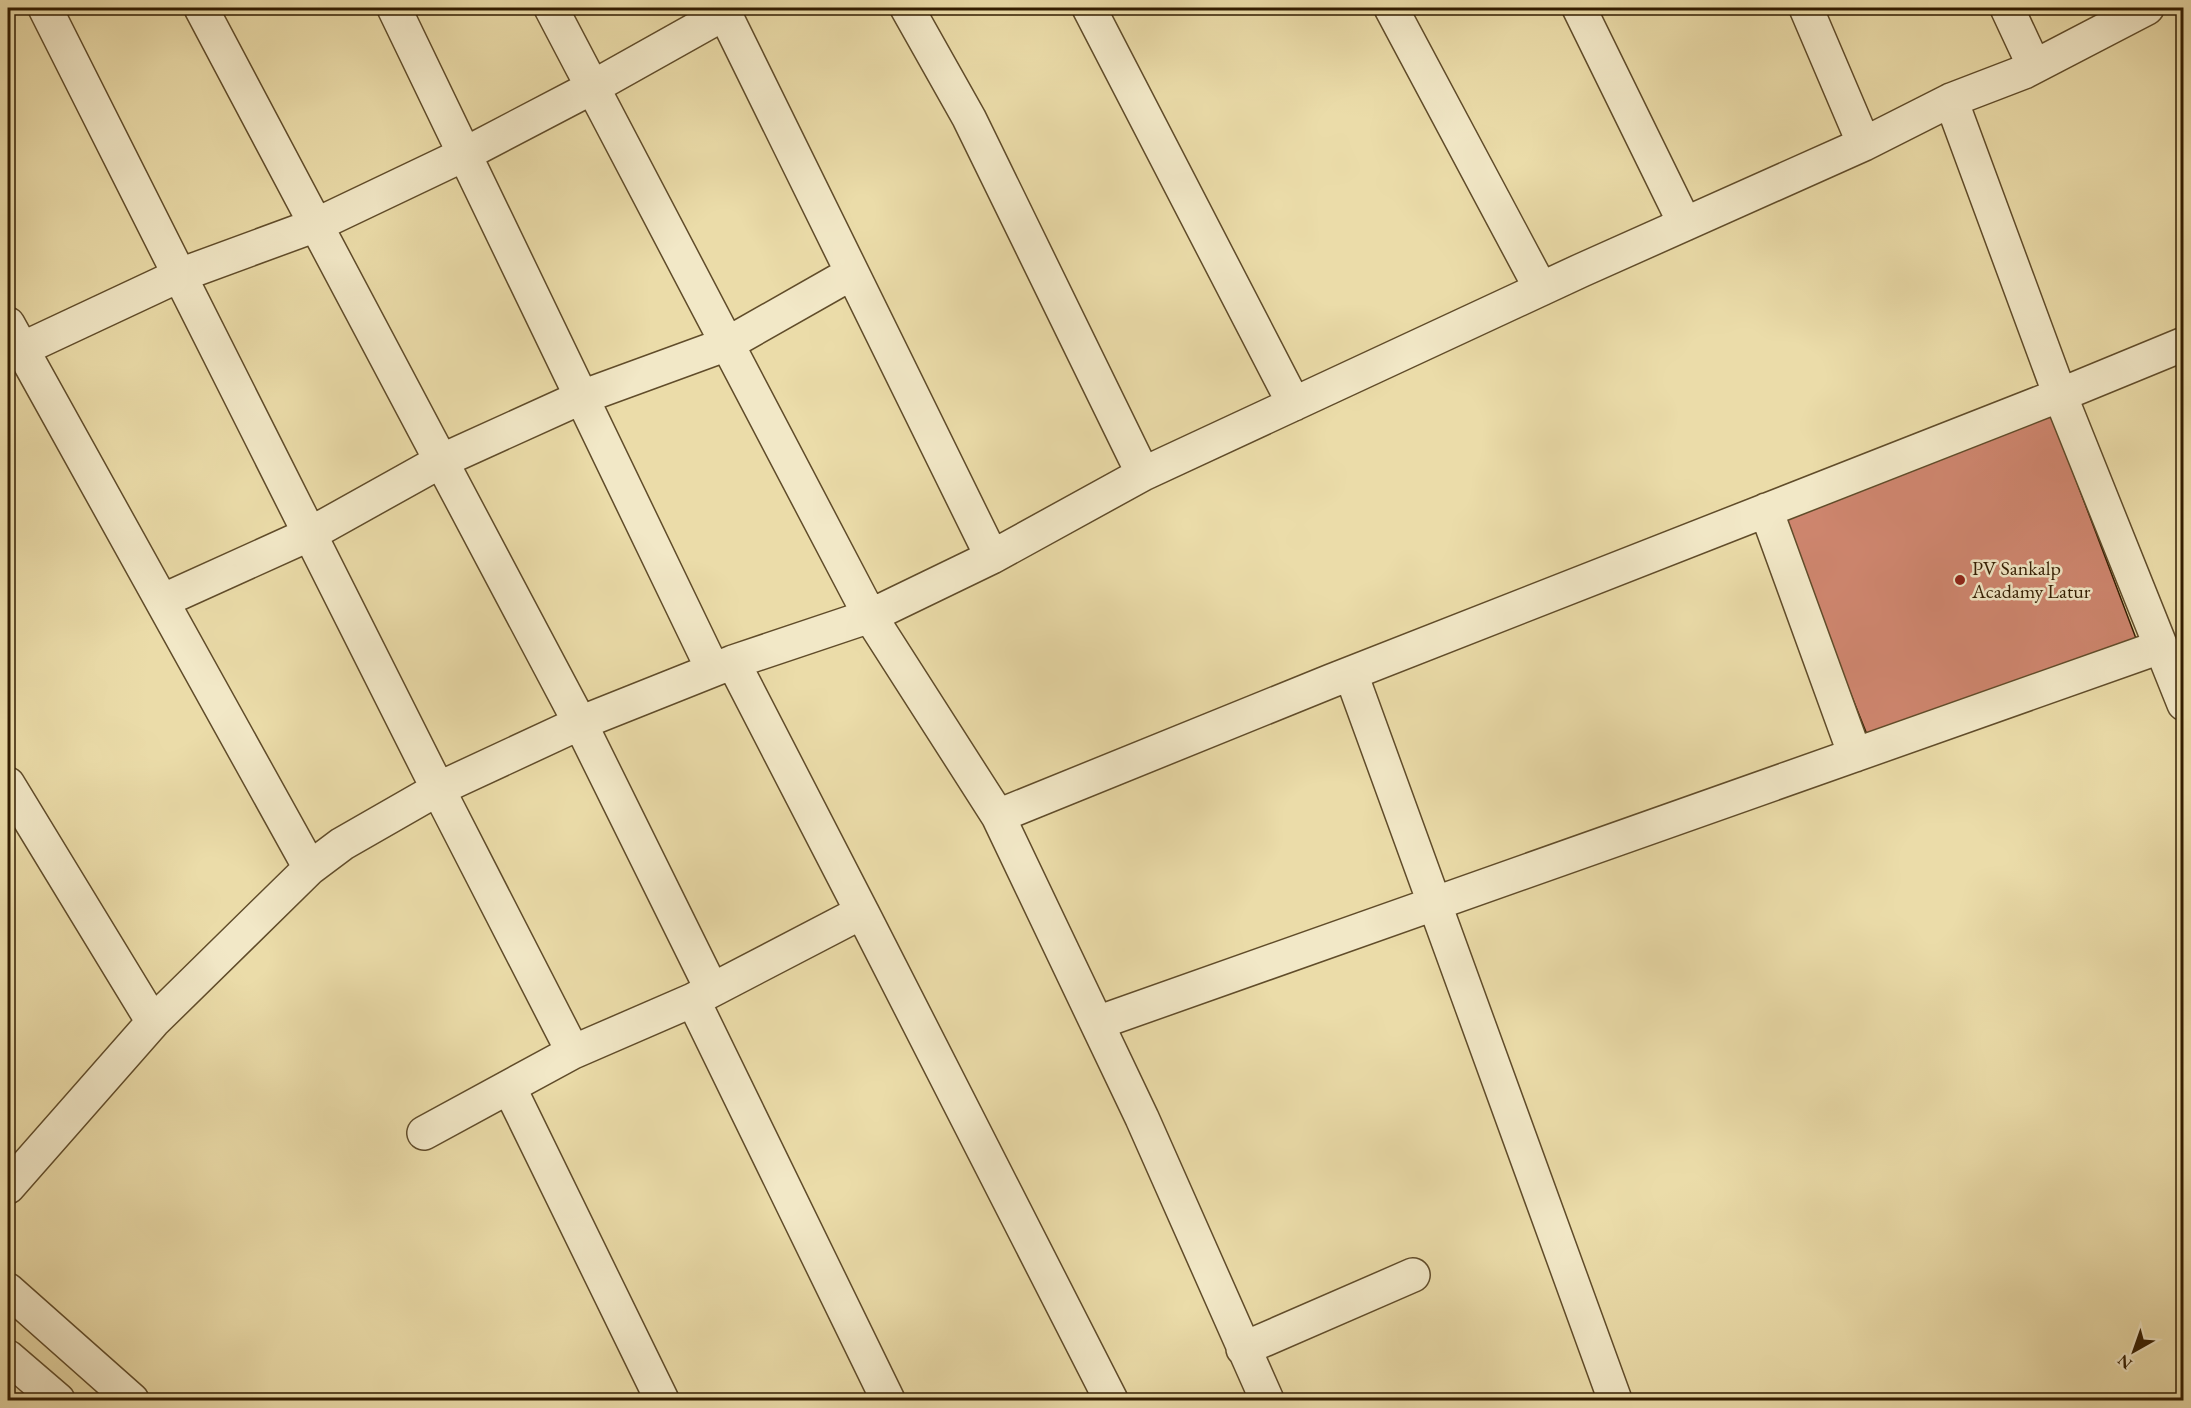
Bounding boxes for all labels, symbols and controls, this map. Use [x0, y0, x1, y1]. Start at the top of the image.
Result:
place label: PV Sankalp Acadamy Latur [1971, 555, 2091, 604]
marker: PV Sankalp Acadamy Latur [1953, 573, 1967, 587]
north arrow [2104, 1321, 2164, 1381]
text: N [2113, 1350, 2136, 1374]

